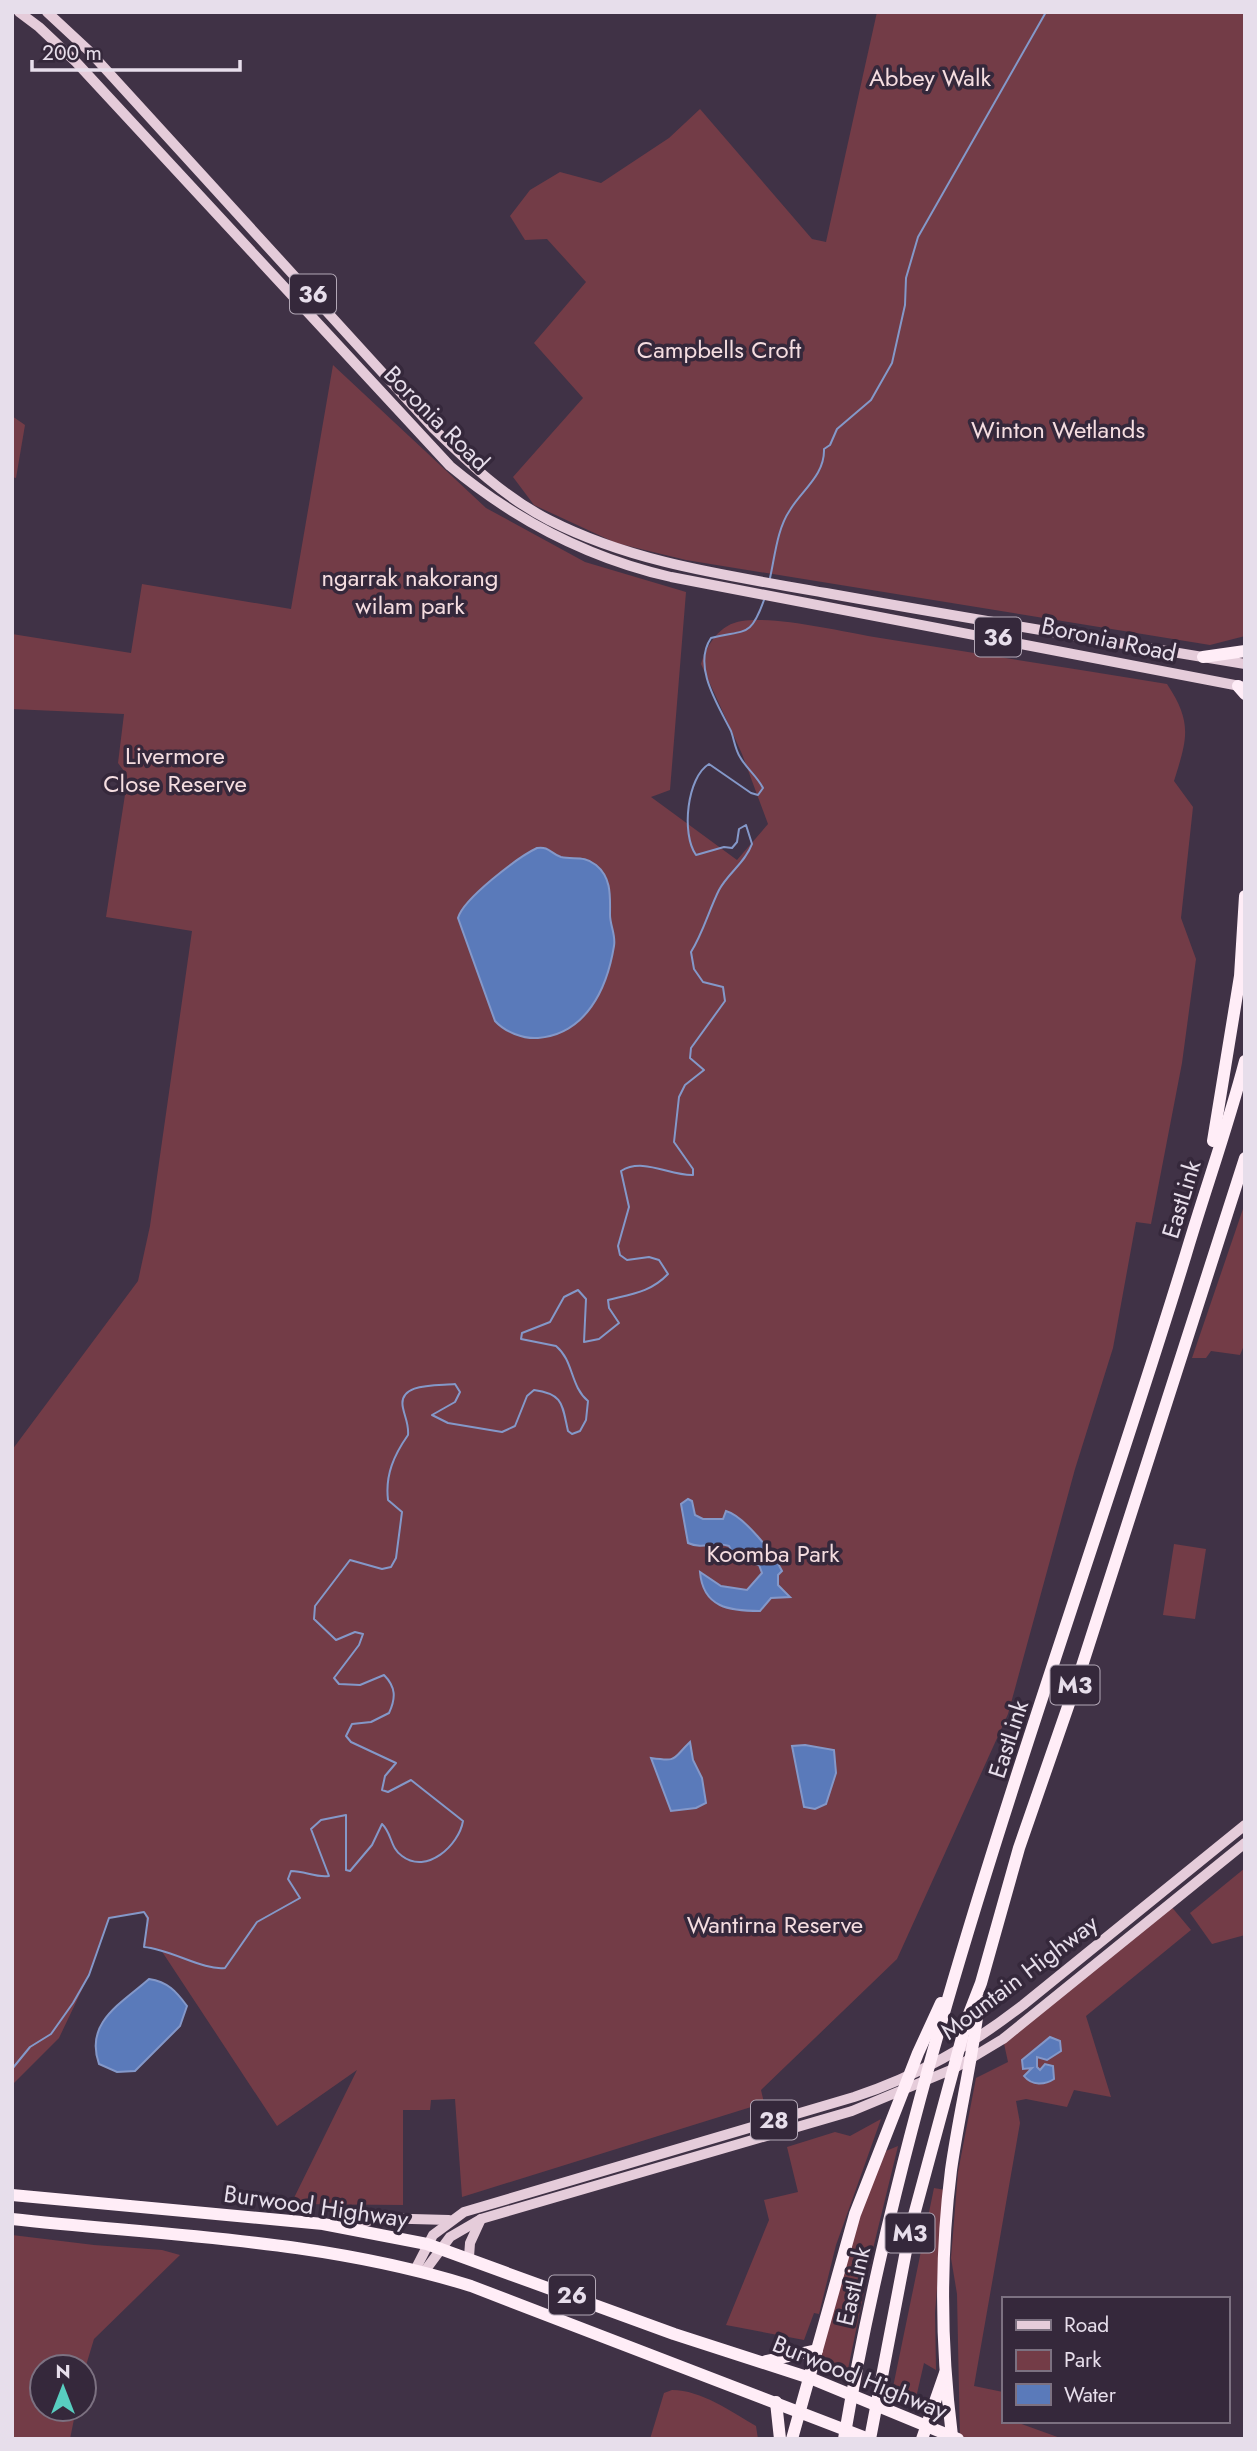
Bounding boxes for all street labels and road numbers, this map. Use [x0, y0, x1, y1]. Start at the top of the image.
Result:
road number: 36 [290, 274, 336, 314]
street label: Boronia Road [376, 357, 498, 479]
street label: Boronia Road [1038, 608, 1180, 670]
road number: 36 [975, 618, 1021, 656]
street label: EastLink [1153, 1155, 1210, 1243]
road number: M3 [1050, 1666, 1100, 1704]
street label: EastLink [979, 1695, 1037, 1783]
street label: Mountain Highway [933, 1906, 1105, 2048]
road number: 28 [751, 2100, 797, 2140]
street label: Burwood Highway [222, 2176, 411, 2236]
road number: M3 [886, 2214, 934, 2252]
street label: EastLink [827, 2242, 879, 2329]
road number: 26 [549, 2276, 595, 2314]
street label: Burwood Highway [767, 2326, 953, 2428]

